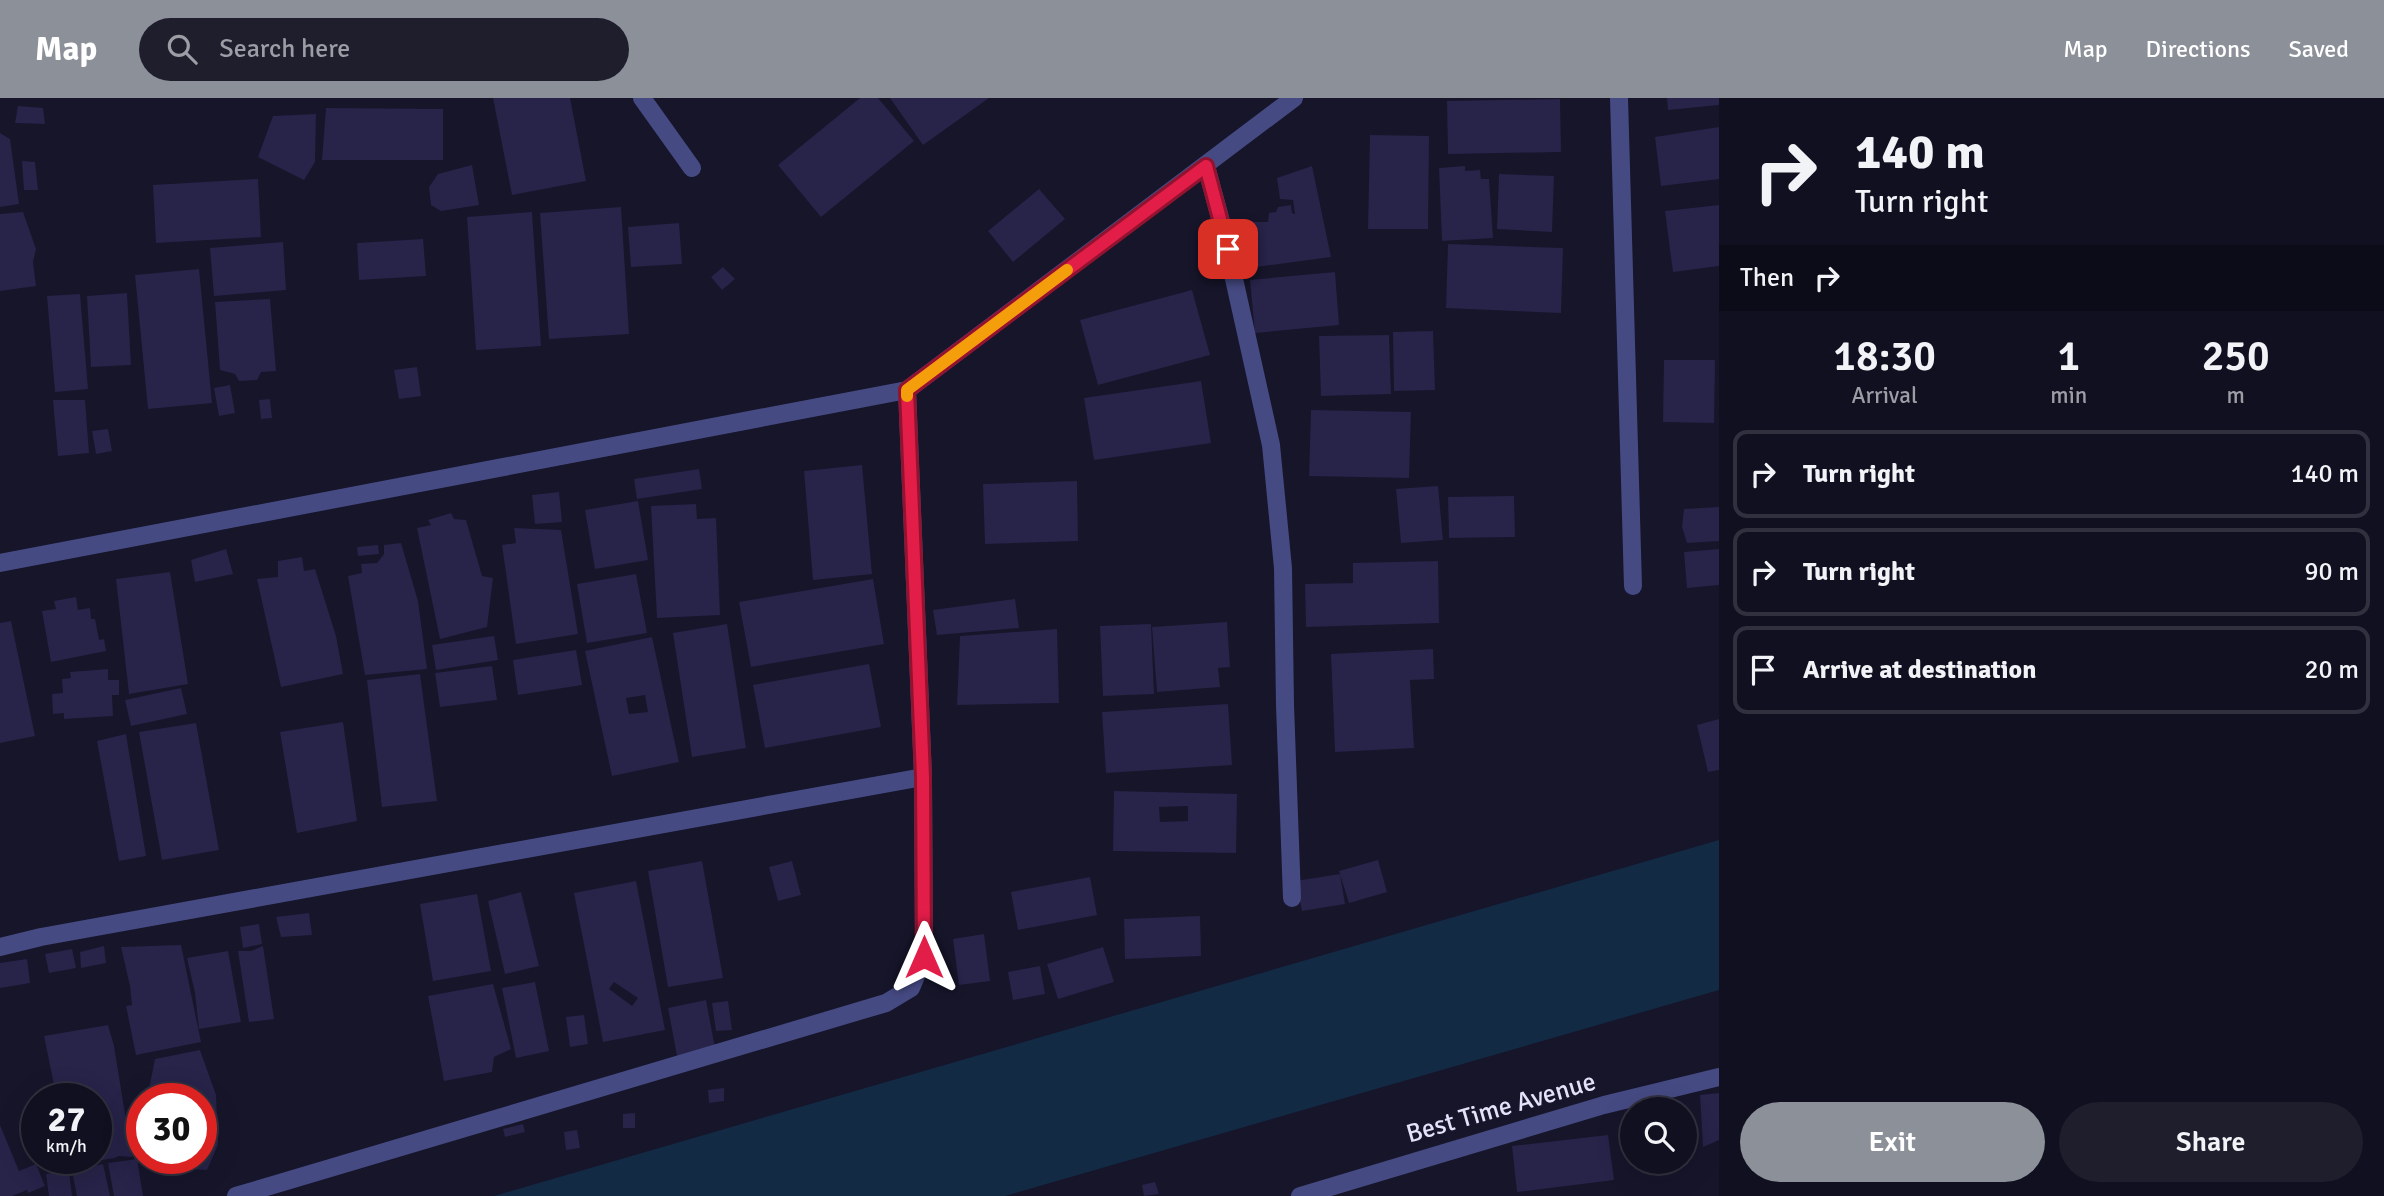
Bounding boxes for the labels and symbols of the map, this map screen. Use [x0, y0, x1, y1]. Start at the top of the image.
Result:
pin [1198, 219, 1258, 279]
position arrow [887, 920, 961, 994]
street label: Best Time Avenue [1403, 1066, 1599, 1150]
speed limit sign: 30 [126, 1083, 217, 1174]

